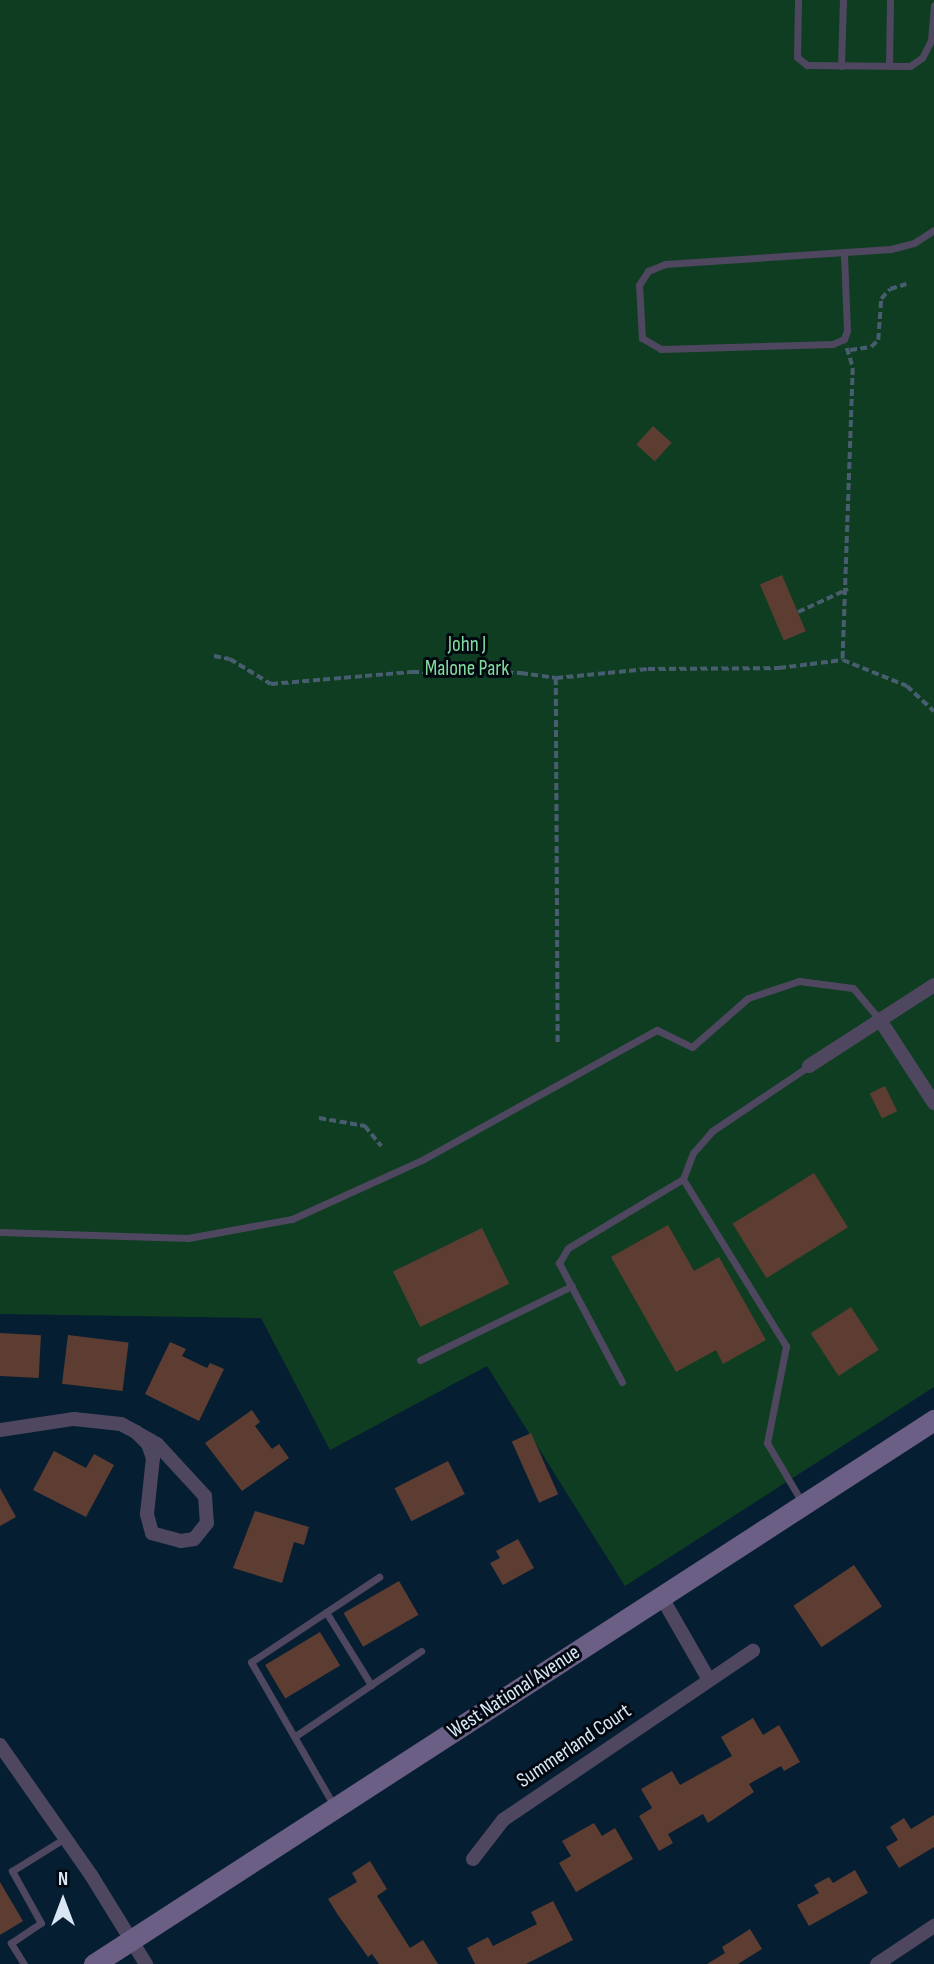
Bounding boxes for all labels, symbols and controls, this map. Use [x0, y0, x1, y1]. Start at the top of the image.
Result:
park label: John J Malone Park [425, 632, 509, 682]
street label: West National Avenue [443, 1640, 585, 1744]
street label: Summerland Court [512, 1699, 636, 1793]
north arrow [28, 1866, 98, 1936]
text: N [58, 1868, 68, 1891]

